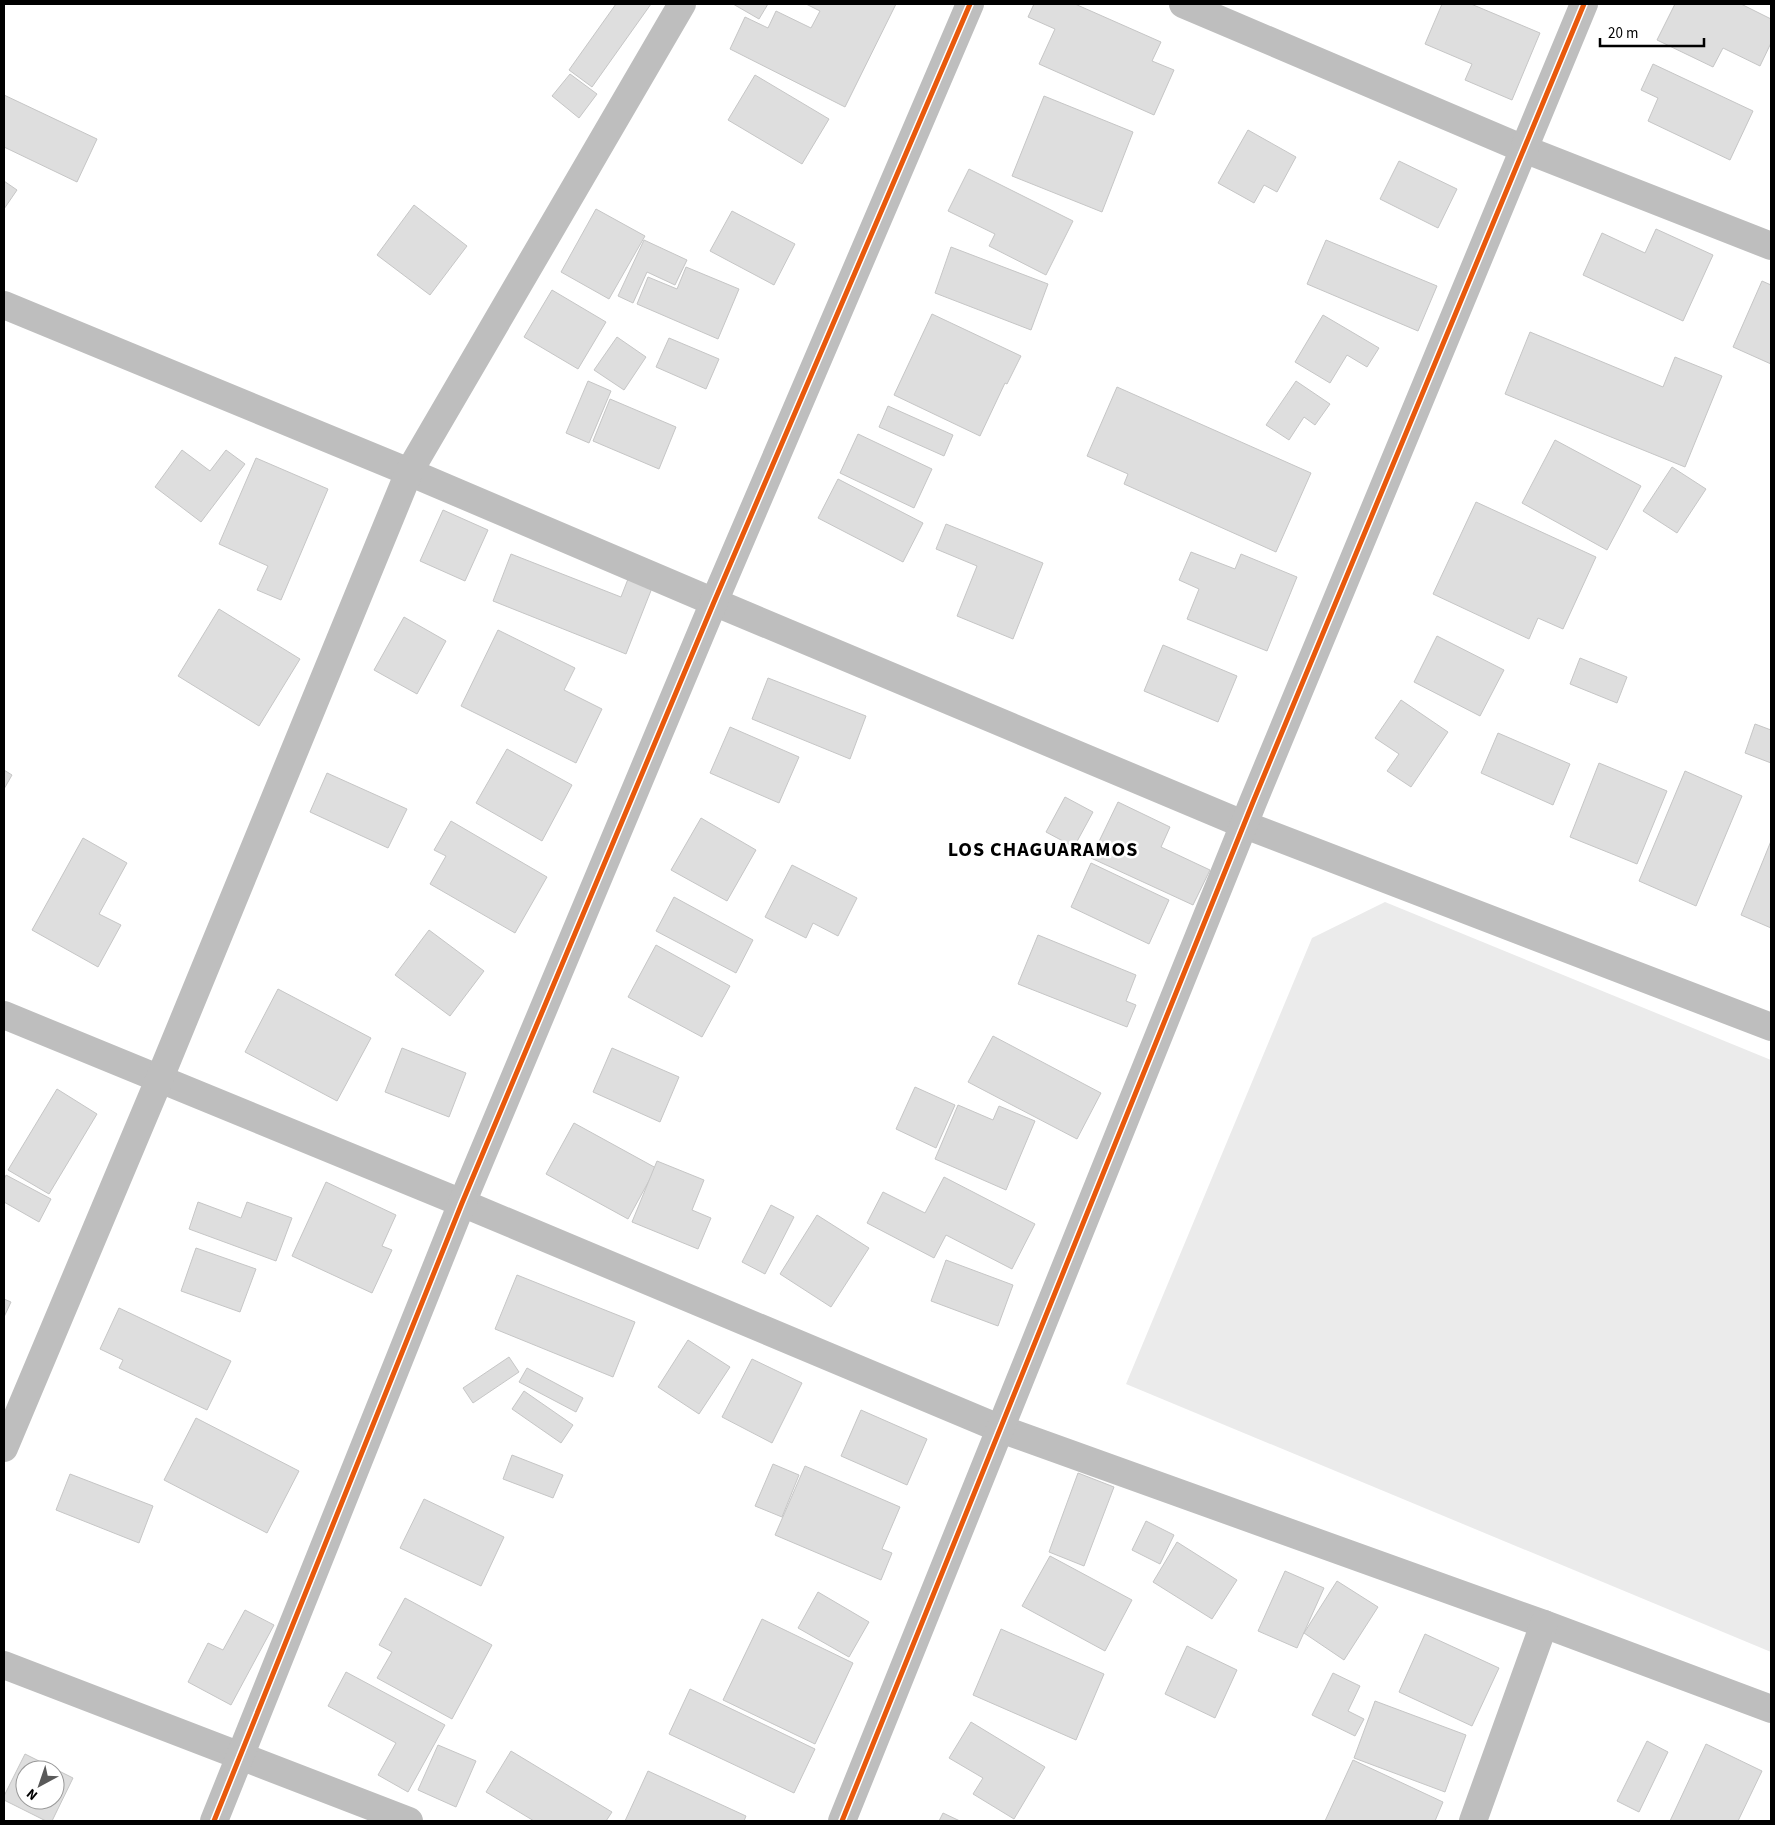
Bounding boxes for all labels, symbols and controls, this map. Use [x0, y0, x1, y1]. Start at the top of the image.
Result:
scale bar [1600, 15, 1704, 47]
text: 20 m [1608, 23, 1638, 44]
district label: LOS CHAGUARAMOS [948, 836, 1138, 864]
north arrow [15, 1760, 65, 1810]
text: N [22, 1784, 42, 1805]

